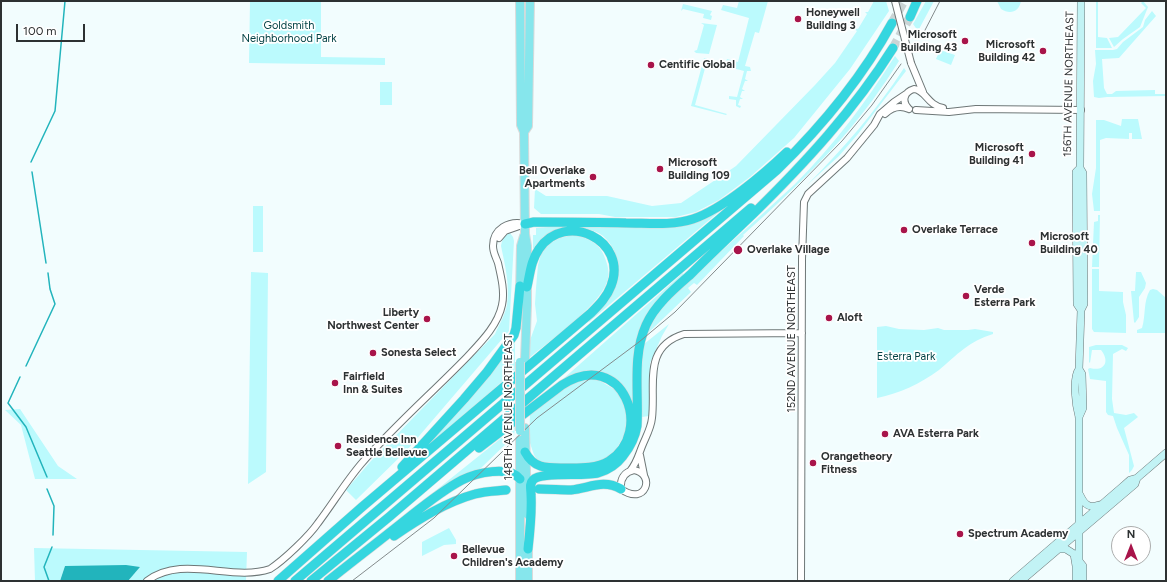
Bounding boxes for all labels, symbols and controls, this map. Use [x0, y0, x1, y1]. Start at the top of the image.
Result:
place label: Honeywell Building 3 [806, 6, 860, 32]
street label: 156TH AVENUE NORTHEAST [1061, 11, 1077, 157]
marker: Honeywell Building 3 [793, 14, 803, 24]
scale bar [18, 16, 87, 42]
park label: Goldsmith Neighborhood Park [241, 19, 337, 45]
text: 100 m [23, 24, 57, 38]
place label: Microsoft Building 43 [900, 28, 957, 54]
marker: Microsoft Building 43 [960, 36, 970, 46]
place label: Microsoft Building 42 [978, 38, 1035, 64]
marker: Microsoft Building 42 [1038, 46, 1048, 56]
place label: Centific Global [659, 58, 735, 72]
marker: Centific Global [646, 60, 656, 70]
place label: Microsoft Building 41 [969, 141, 1024, 167]
marker: Microsoft Building 41 [1027, 149, 1037, 159]
place label: Microsoft Building 109 [668, 156, 730, 182]
place label: Bell Overlake Apartments [519, 164, 585, 190]
marker: Microsoft Building 109 [655, 164, 665, 174]
marker: Bell Overlake Apartments [588, 172, 598, 182]
place label: Overlake Terrace [912, 223, 998, 237]
marker: Overlake Terrace [899, 225, 909, 235]
place label: Microsoft Building 40 [1040, 230, 1098, 256]
marker: Microsoft Building 40 [1027, 238, 1037, 248]
place label: Overlake Village [747, 243, 830, 257]
marker: Overlake Village [732, 244, 744, 256]
street label: 152ND AVENUE NORTHEAST [785, 265, 799, 413]
place label: Verde Esterra Park [974, 283, 1035, 309]
marker: Verde Esterra Park [961, 291, 971, 301]
place label: Liberty Northwest Center [327, 306, 419, 332]
place label: Aloft [837, 311, 863, 325]
marker: Aloft [824, 313, 834, 323]
marker: Liberty Northwest Center [422, 314, 432, 324]
street label: 148TH AVENUE NORTHEAST [502, 334, 516, 480]
place label: Sonesta Select [381, 346, 456, 360]
marker: Sonesta Select [368, 348, 378, 358]
park label: Esterra Park [877, 350, 935, 364]
place label: Fairfield Inn & Suites [343, 370, 402, 396]
marker: Fairfield Inn & Suites [330, 378, 340, 388]
place label: AVA Esterra Park [893, 427, 979, 441]
marker: AVA Esterra Park [880, 429, 890, 439]
place label: Residence Inn Seattle Bellevue [346, 433, 427, 459]
marker: Residence Inn Seattle Bellevue [333, 441, 343, 451]
place label: Orangetheory Fitness [821, 450, 892, 476]
marker: Orangetheory Fitness [808, 458, 818, 468]
north arrow [1111, 526, 1151, 566]
place label: Spectrum Academy [968, 527, 1068, 541]
text: N [1127, 528, 1135, 541]
marker: Spectrum Academy [955, 529, 965, 539]
place label: Bellevue Children's Academy [462, 543, 563, 569]
marker: Bellevue Children's Academy [449, 551, 459, 561]

